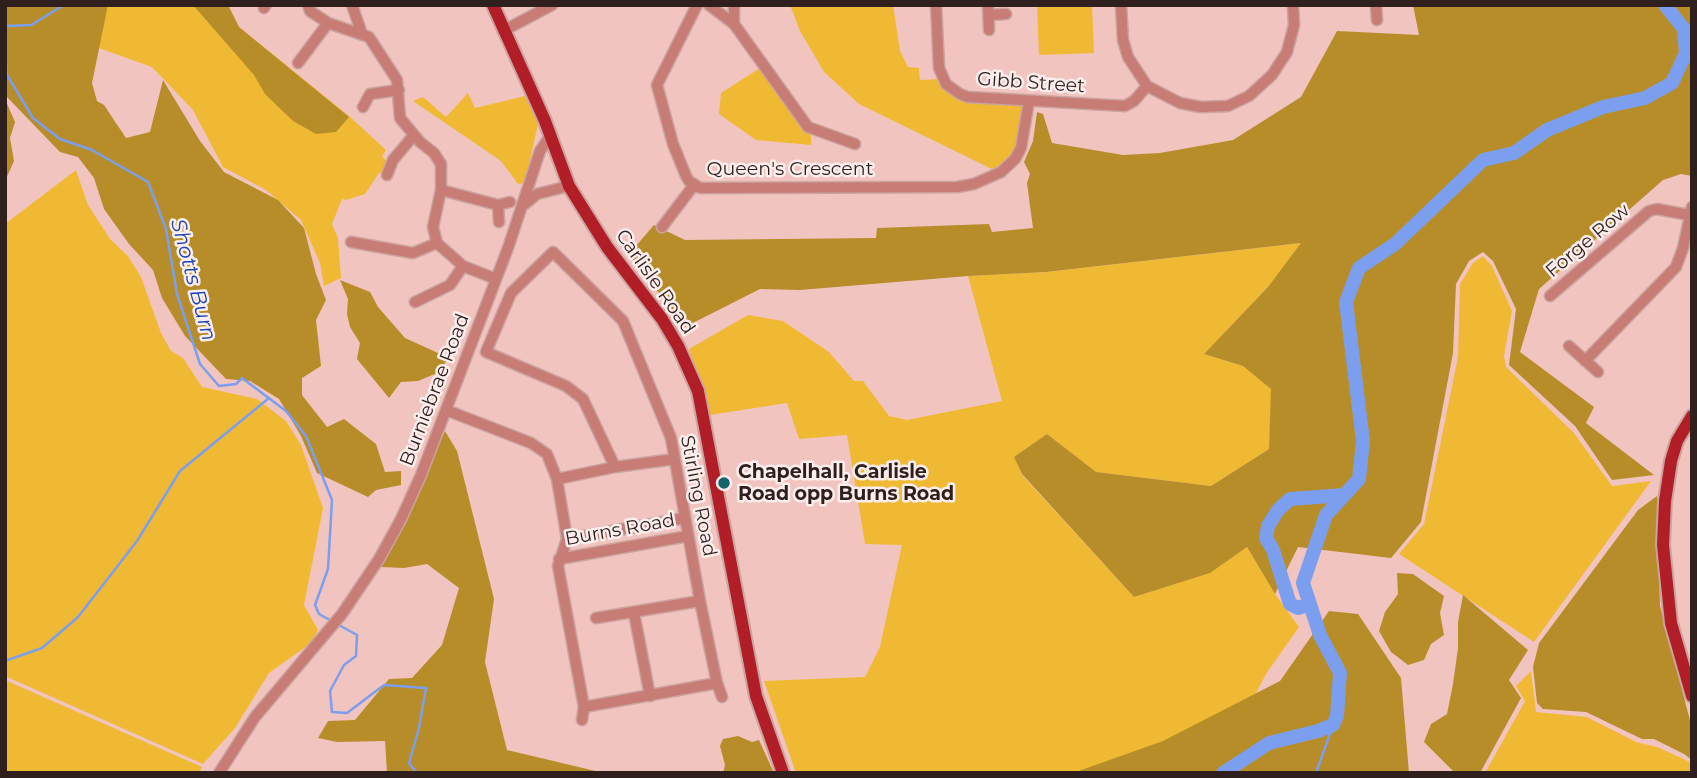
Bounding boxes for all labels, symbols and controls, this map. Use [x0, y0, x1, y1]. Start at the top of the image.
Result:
street label: Gibb Street [976, 68, 1086, 98]
street label: Queen's Crescent [707, 158, 873, 180]
street label: Forge Row [1541, 199, 1635, 283]
water label: Shotts Burn [165, 216, 221, 344]
street label: Carlisle Road [610, 225, 700, 339]
street label: Burniebrae Road [395, 311, 475, 469]
street label: Stirling Road [675, 434, 721, 558]
place label: Chapelhall, Carlisle Road opp Burns Road [738, 461, 954, 505]
marker: Chapelhall, Carlisle Road opp Burns Road [716, 475, 732, 491]
street label: Burns Road [563, 509, 677, 551]

